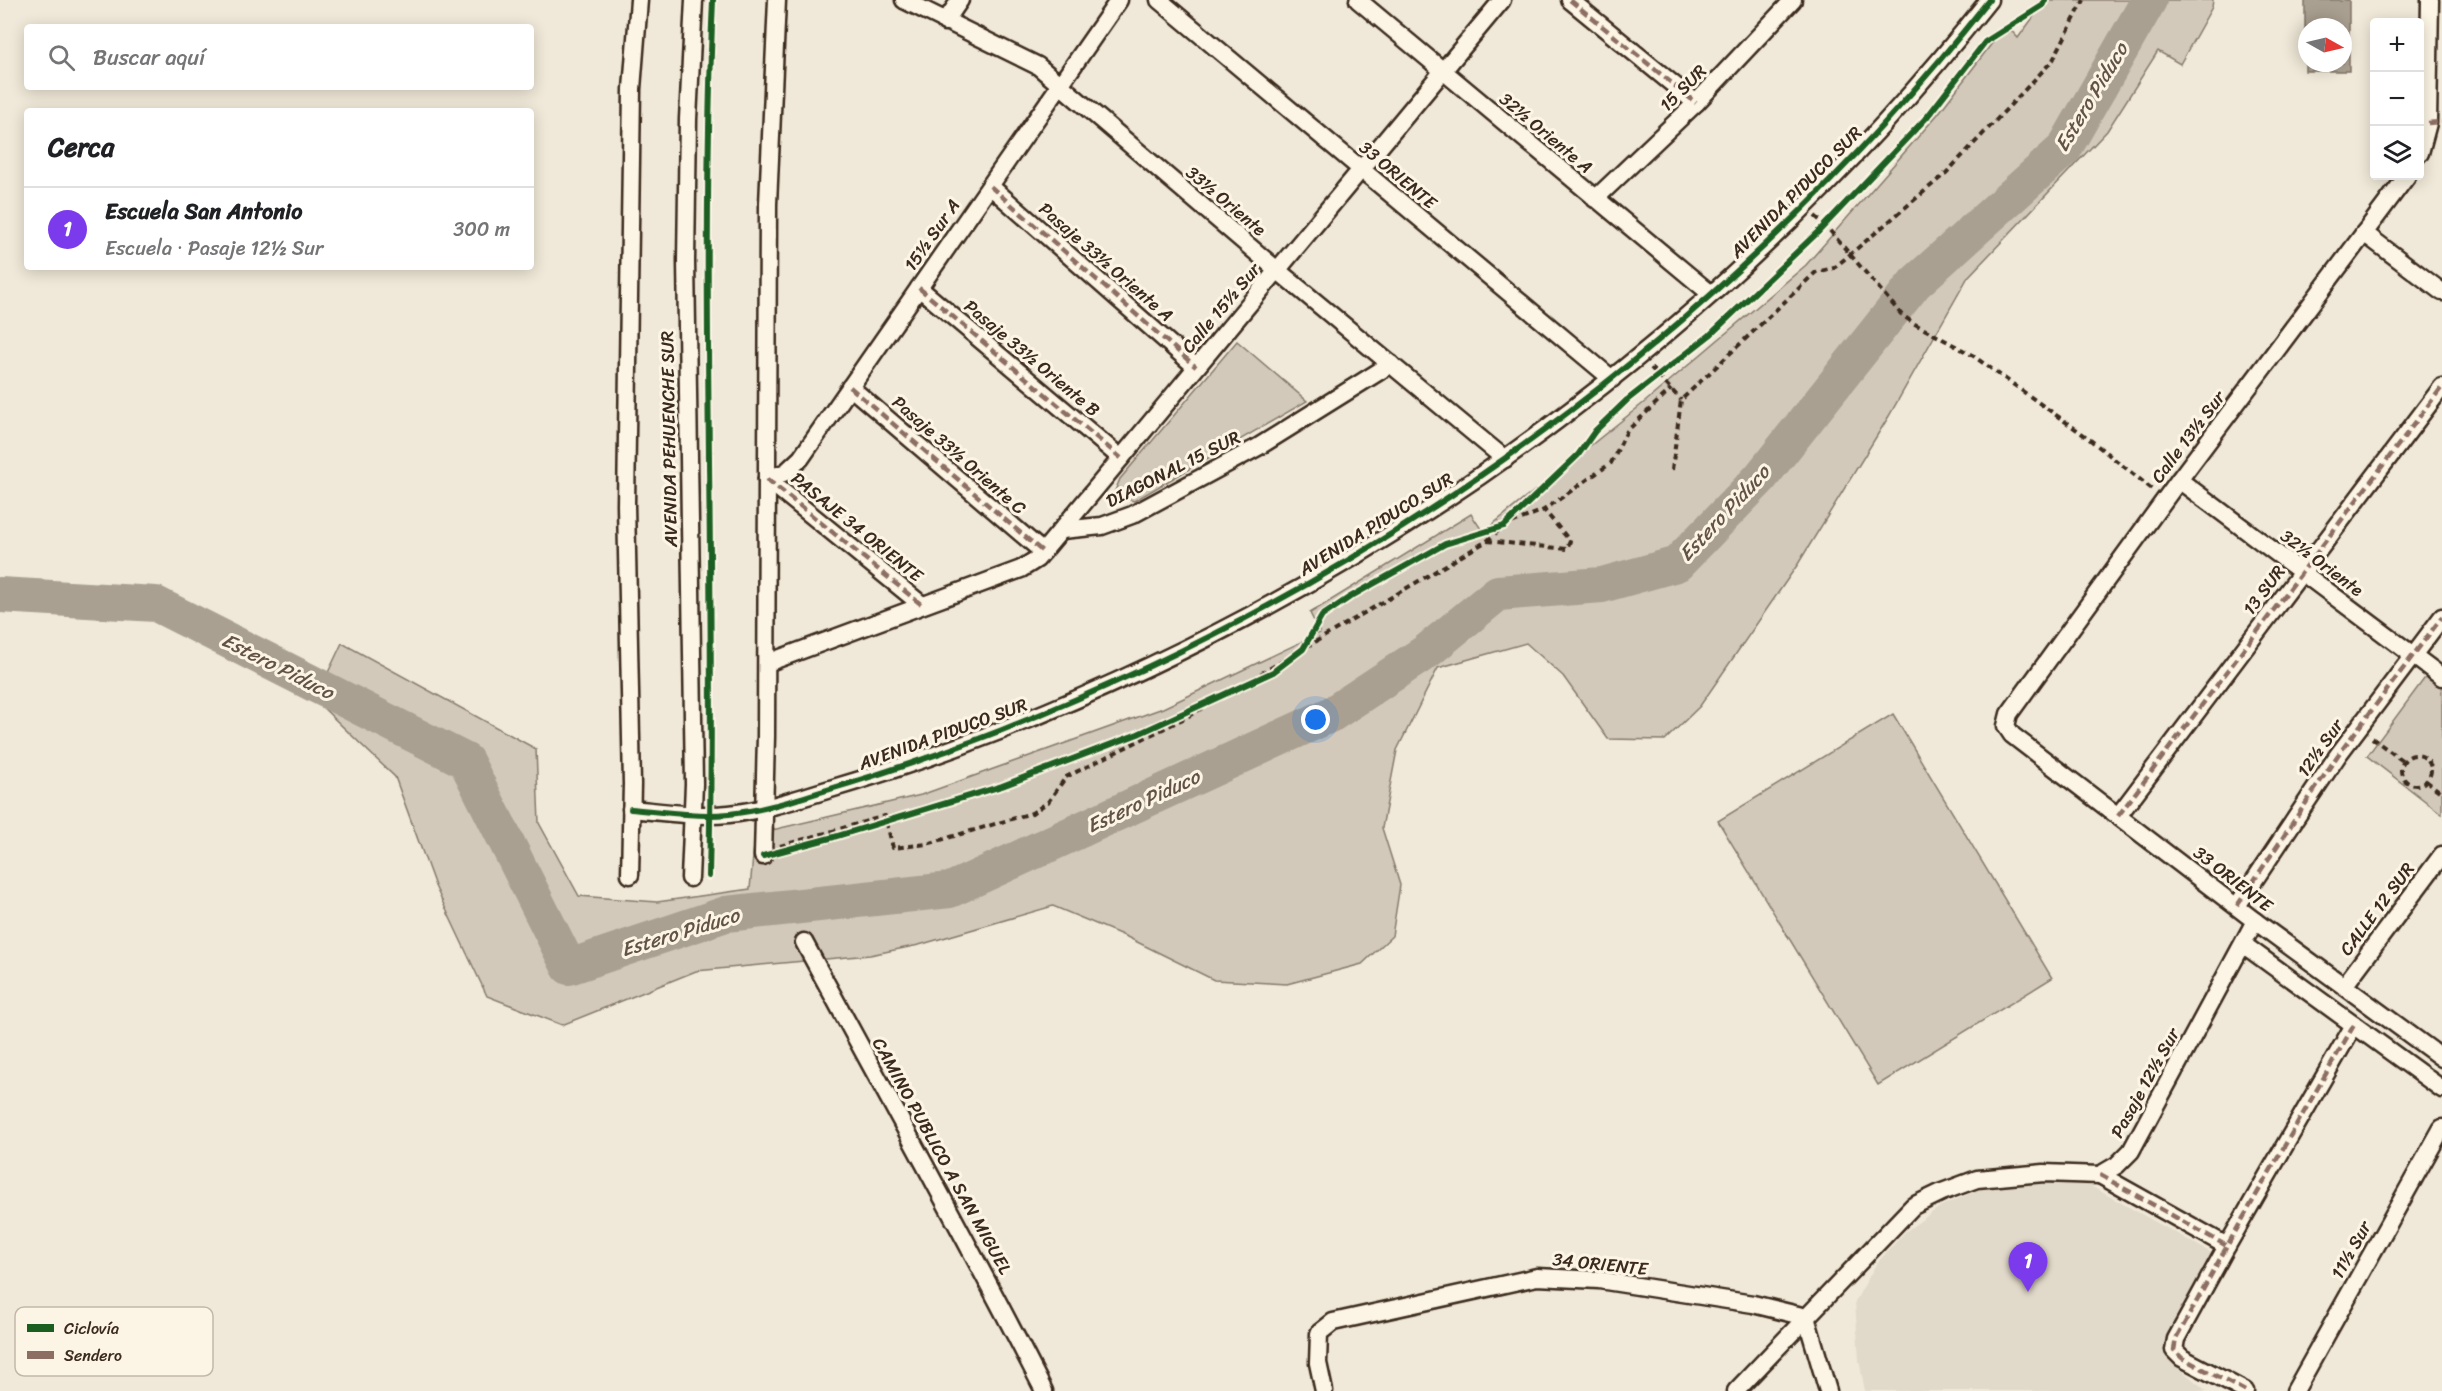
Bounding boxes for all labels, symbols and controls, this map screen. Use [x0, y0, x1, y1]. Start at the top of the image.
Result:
north arrow [2298, 18, 2352, 72]
map controls [2370, 18, 2424, 180]
button: + [2370, 18, 2424, 72]
search box [24, 24, 534, 90]
water label: Estero Piduco [2045, 34, 2139, 159]
text: Buscar aquí [93, 38, 205, 77]
icon: search [45, 41, 78, 74]
street label: 15 SUR [1651, 56, 1715, 120]
button: − [2370, 72, 2424, 126]
street label: 32½ Oriente A [1492, 84, 1600, 182]
street label: AVENIDA PIDUCO SUR [1721, 118, 1870, 267]
text: Cerca [48, 124, 114, 170]
button: layers [2370, 126, 2424, 180]
street label: 33 ORIENTE [1352, 132, 1445, 218]
street label: 33½ Oriente [1178, 157, 1274, 245]
text: Escuela San Antonio [105, 192, 302, 231]
street label: 15½ Sur A [895, 192, 969, 278]
street label: Pasaje 33½ Oriente A [1031, 194, 1181, 330]
text: 1 [63, 212, 72, 247]
text: 300 m [453, 212, 510, 247]
text: Escuela · Pasaje 12½ Sur [105, 231, 323, 266]
street label: Calle 15½ Sur [1173, 254, 1270, 361]
street label: Pasaje 33½ Oriente B [957, 291, 1107, 425]
street label: AVENIDA PEHUENCHE SUR [651, 331, 687, 548]
street label: Calle 13½ Sur [2142, 382, 2235, 490]
street label: Pasaje 33½ Oriente C [884, 387, 1034, 523]
street label: DIAGONAL 15 SUR [1100, 421, 1246, 517]
water label: Estero Piduco [1670, 455, 1780, 570]
street label: PASAJE 34 ORIENTE [784, 463, 931, 591]
street label: AVENIDA PIDUCO SUR [1291, 463, 1460, 585]
street label: 32½ Oriente [2273, 521, 2371, 605]
street label: 13 SUR [2234, 558, 2294, 622]
water label: Estero Piduco [215, 623, 342, 711]
street label: AVENIDA PIDUCO SUR [853, 689, 1032, 780]
your location [1301, 705, 1330, 734]
street label: 12½ Sur [2288, 711, 2353, 784]
water label: Estero Piduco [1081, 759, 1208, 843]
street label: 33 ORIENTE [2186, 837, 2281, 921]
street label: CALLE 12 SUR [2331, 855, 2423, 963]
water label: Estero Piduco [617, 897, 745, 967]
street label: Pasaje 12½ Sur [2101, 1021, 2189, 1144]
street label: CAMINO PUBLICO A SAN MIGUEL [863, 1031, 1021, 1281]
street label: 11½ Sur [2322, 1213, 2381, 1285]
pin: 1 [2008, 1242, 2048, 1292]
street label: 34 ORIENTE [1551, 1243, 1650, 1285]
legend [15, 1307, 213, 1376]
text: Ciclovía [64, 1314, 119, 1343]
text: Sendero [64, 1341, 122, 1370]

